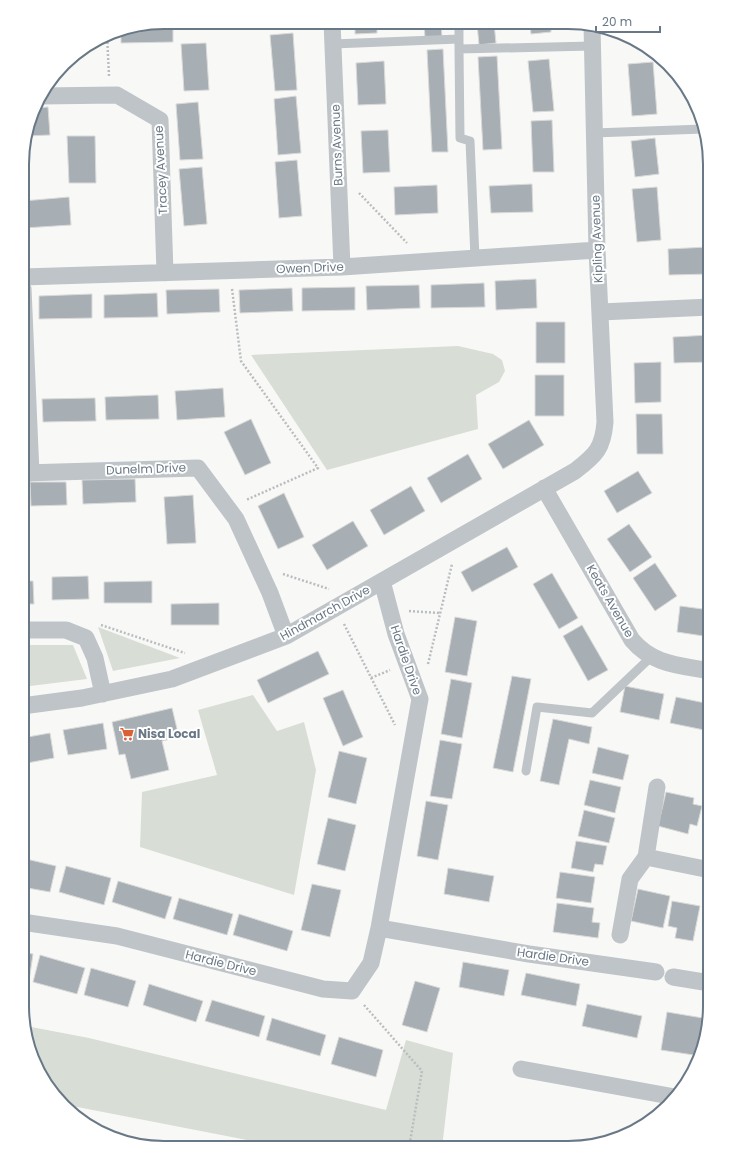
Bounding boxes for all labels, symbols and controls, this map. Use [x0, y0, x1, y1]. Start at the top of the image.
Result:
scale bar [596, 8, 660, 34]
text: 20 m [602, 13, 632, 30]
street label: Burns Avenue [327, 104, 346, 186]
street label: Tracey Avenue [150, 125, 171, 215]
street label: Kipling Avenue [586, 195, 607, 283]
street label: Owen Drive [276, 258, 344, 277]
street label: Dunelm Drive [106, 459, 186, 478]
street label: Keats Avenue [583, 561, 638, 640]
street label: Hindmarch Drive [277, 581, 373, 644]
street label: Hardie Drive [387, 623, 426, 697]
place label: Nisa Local [138, 725, 200, 742]
supermarket icon: Nisa Local [119, 726, 135, 742]
street label: Hardie Drive [516, 943, 590, 970]
street label: Hardie Drive [184, 945, 258, 980]

